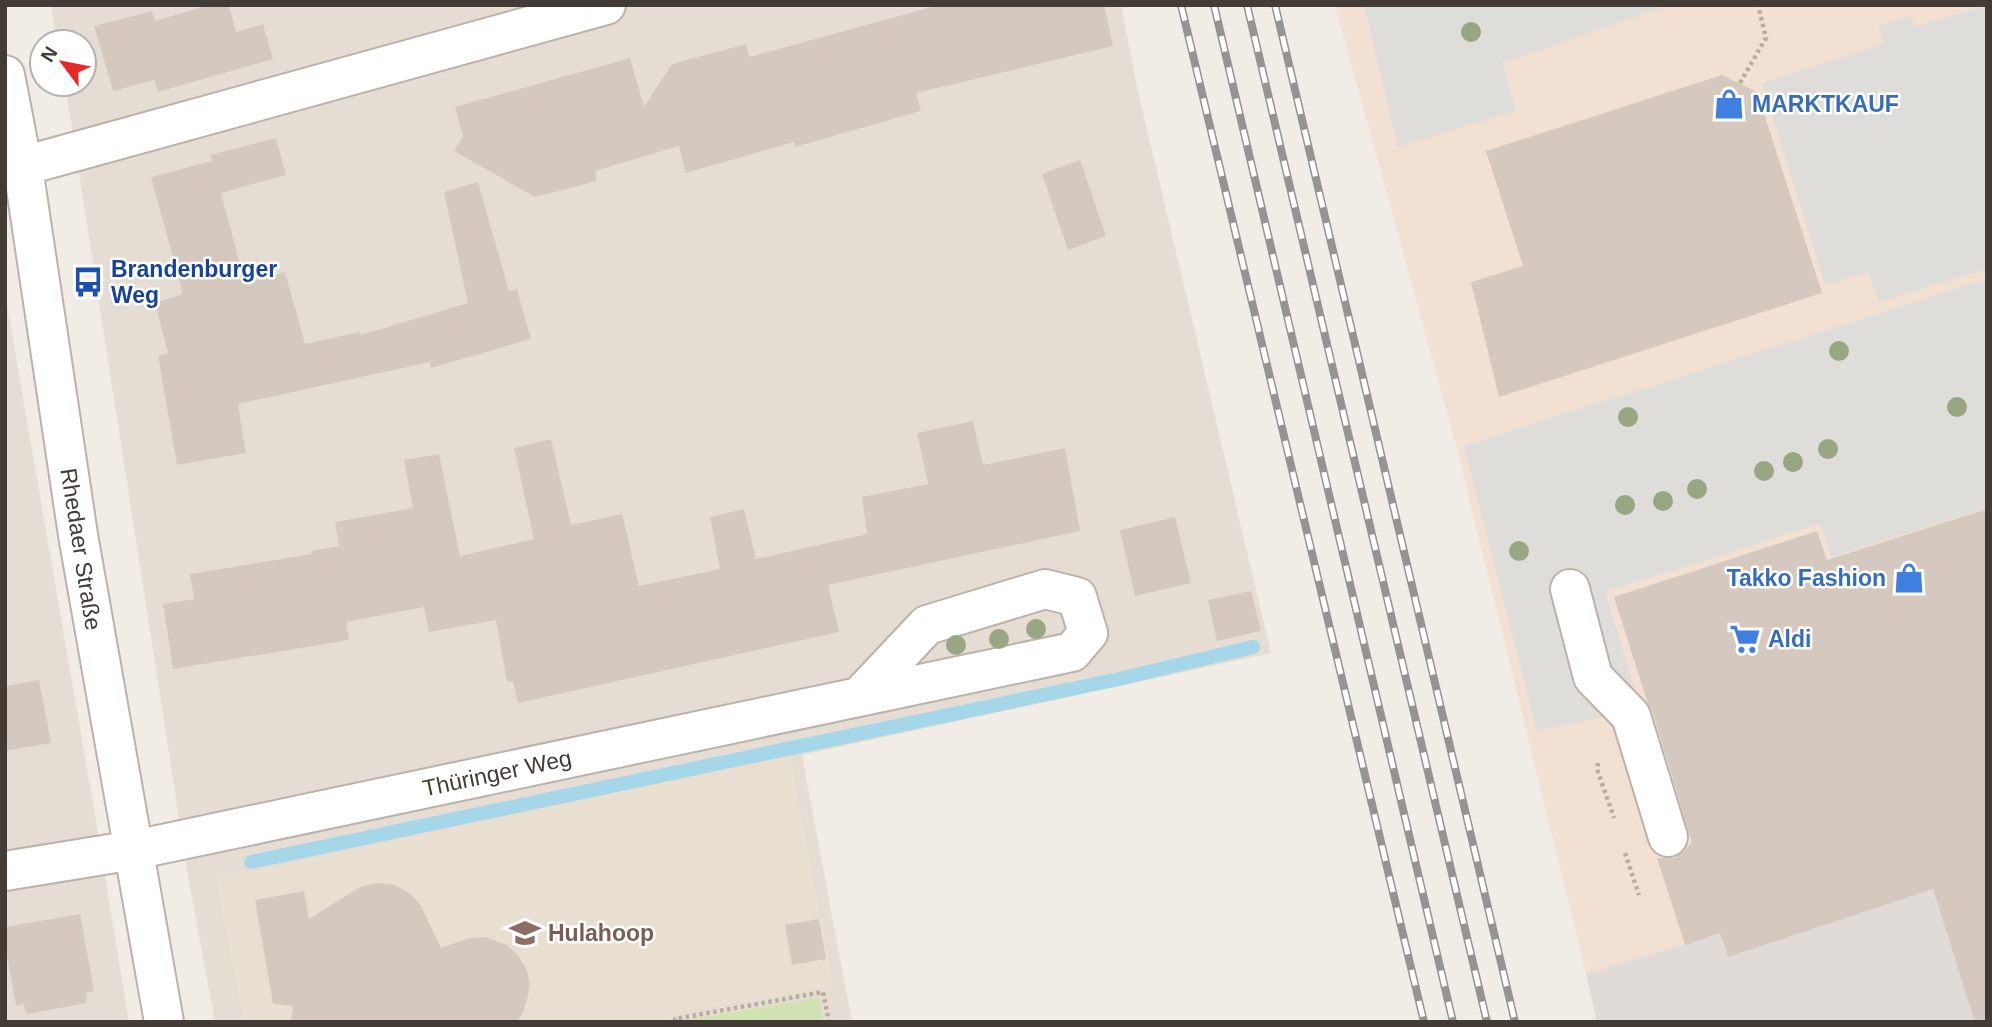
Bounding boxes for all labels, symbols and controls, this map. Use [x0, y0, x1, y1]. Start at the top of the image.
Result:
north arrow [28, 28, 98, 98]
text: N [36, 43, 62, 66]
shop icon: MARKTKAUF [1712, 87, 1746, 121]
place label: MARKTKAUF [1752, 91, 1899, 117]
place label: Brandenburger Weg [111, 256, 277, 308]
bus stop icon: Brandenburger Weg [71, 265, 105, 299]
street label: Rhedaer Straße [55, 466, 107, 632]
shop icon: Takko Fashion [1892, 561, 1926, 595]
place label: Takko Fashion [1727, 565, 1886, 591]
supermarket icon: Aldi [1728, 622, 1762, 656]
place label: Aldi [1768, 626, 1811, 652]
street label: Thüringer Weg [420, 745, 574, 801]
school or university icon: Hulahoop [508, 916, 542, 950]
place label: Hulahoop [548, 920, 654, 946]

